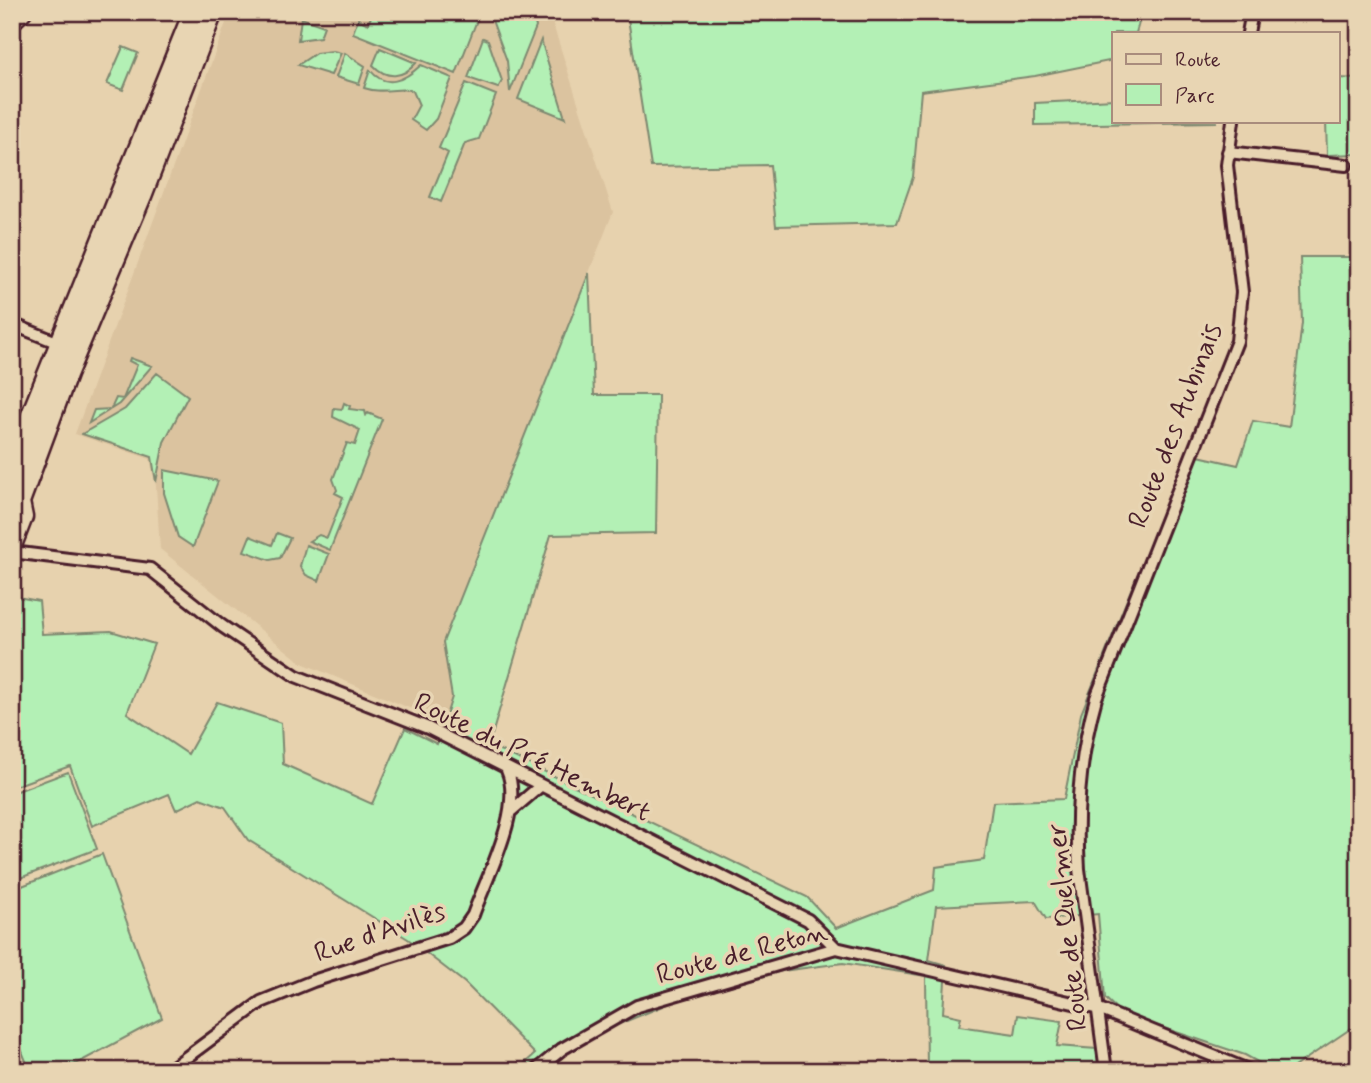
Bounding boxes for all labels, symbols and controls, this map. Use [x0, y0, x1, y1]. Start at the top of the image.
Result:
legend [1112, 32, 1340, 122]
text: Route [1175, 46, 1221, 74]
text: Parc [1175, 82, 1215, 110]
street label: Route des Aubinais [1120, 318, 1232, 534]
street label: Route du Pré Hembert [407, 685, 657, 831]
street label: Route de Quelmer [1039, 821, 1097, 1033]
street label: Rue d'Avilès [310, 893, 450, 973]
street label: Route de Reton [653, 913, 831, 995]

